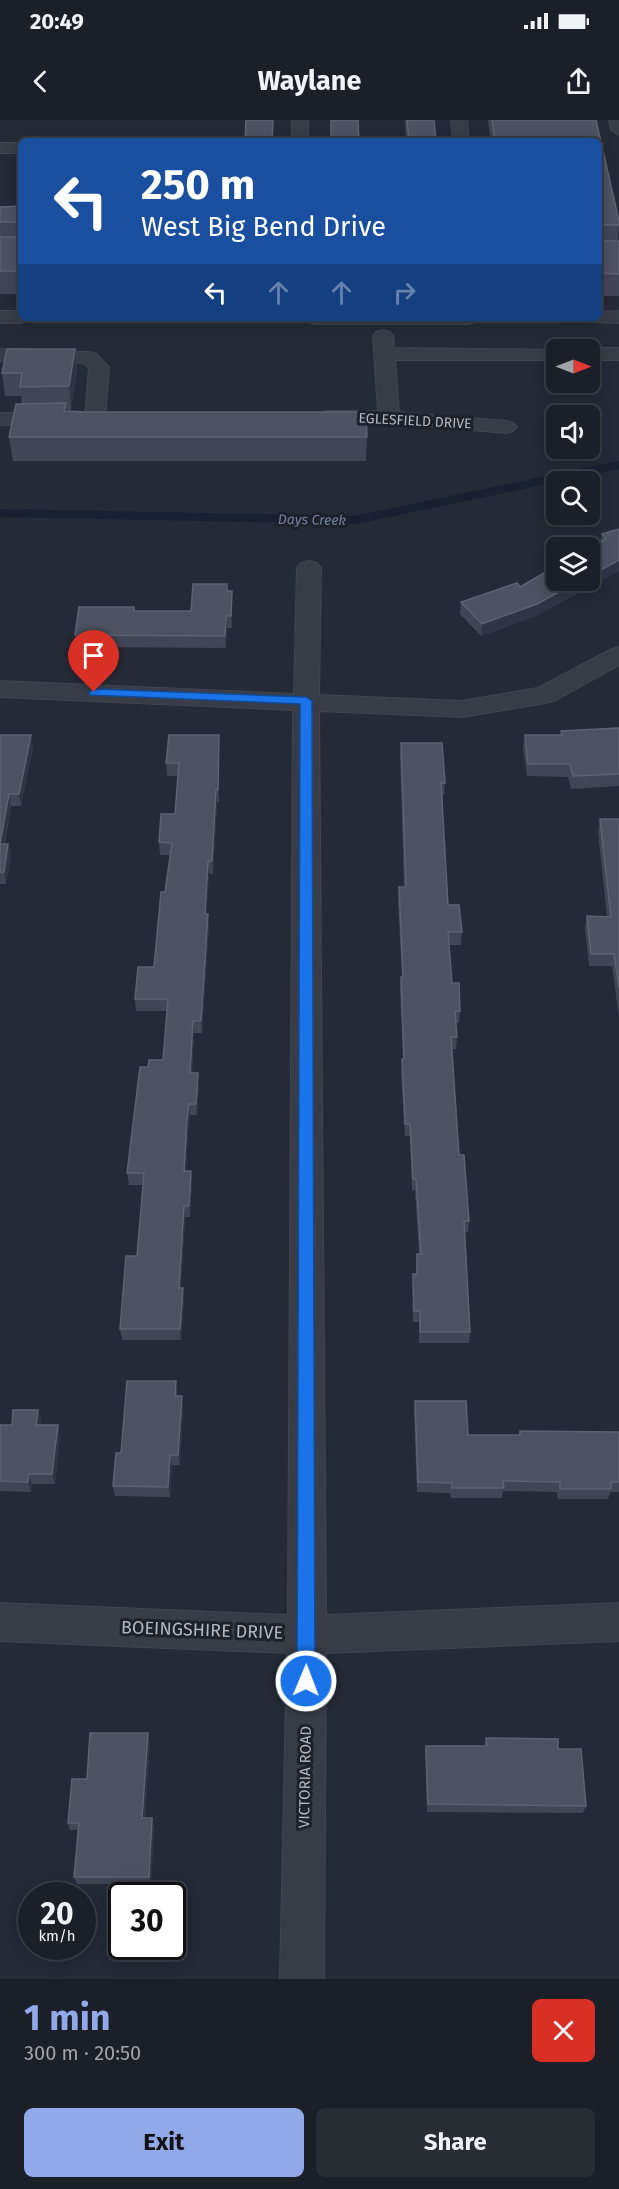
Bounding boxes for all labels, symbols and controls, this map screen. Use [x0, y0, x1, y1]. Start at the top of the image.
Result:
text: 20:49 [30, 8, 84, 35]
icon: back [24, 65, 57, 98]
text: Waylane [258, 65, 361, 97]
icon: share [562, 65, 595, 98]
text: 250 m [141, 160, 255, 210]
icon: left [42, 162, 120, 240]
text: West Big Bend Drive [141, 211, 386, 243]
icon: left [199, 276, 232, 309]
icon: ahead [262, 276, 295, 309]
icon: ahead [325, 276, 358, 309]
icon: right [388, 276, 421, 309]
north arrow [546, 339, 600, 393]
map controls [546, 339, 600, 591]
button: sound [546, 405, 600, 459]
street label: EGLESFIELD DRIVE [358, 410, 472, 432]
button: search [546, 471, 600, 525]
water label: Days Creek [278, 511, 347, 529]
button: layers [546, 537, 600, 591]
pin [68, 630, 119, 692]
icon: arrive [77, 639, 110, 672]
street label: BOEINGSHIRE DRIVE [121, 1616, 283, 1644]
position arrow [274, 1649, 338, 1713]
street label: VICTORIA ROAD [295, 1726, 315, 1828]
speed limit sign: 30 [108, 1882, 186, 1960]
text: 20 [40, 1896, 74, 1932]
text: km/h [38, 1927, 76, 1945]
text: 1 min [24, 1996, 111, 2040]
button: close [532, 1999, 595, 2062]
text: 300 m · 20:50 [24, 2041, 141, 2065]
button: Exit [24, 2108, 304, 2177]
button: Share [316, 2108, 595, 2177]

